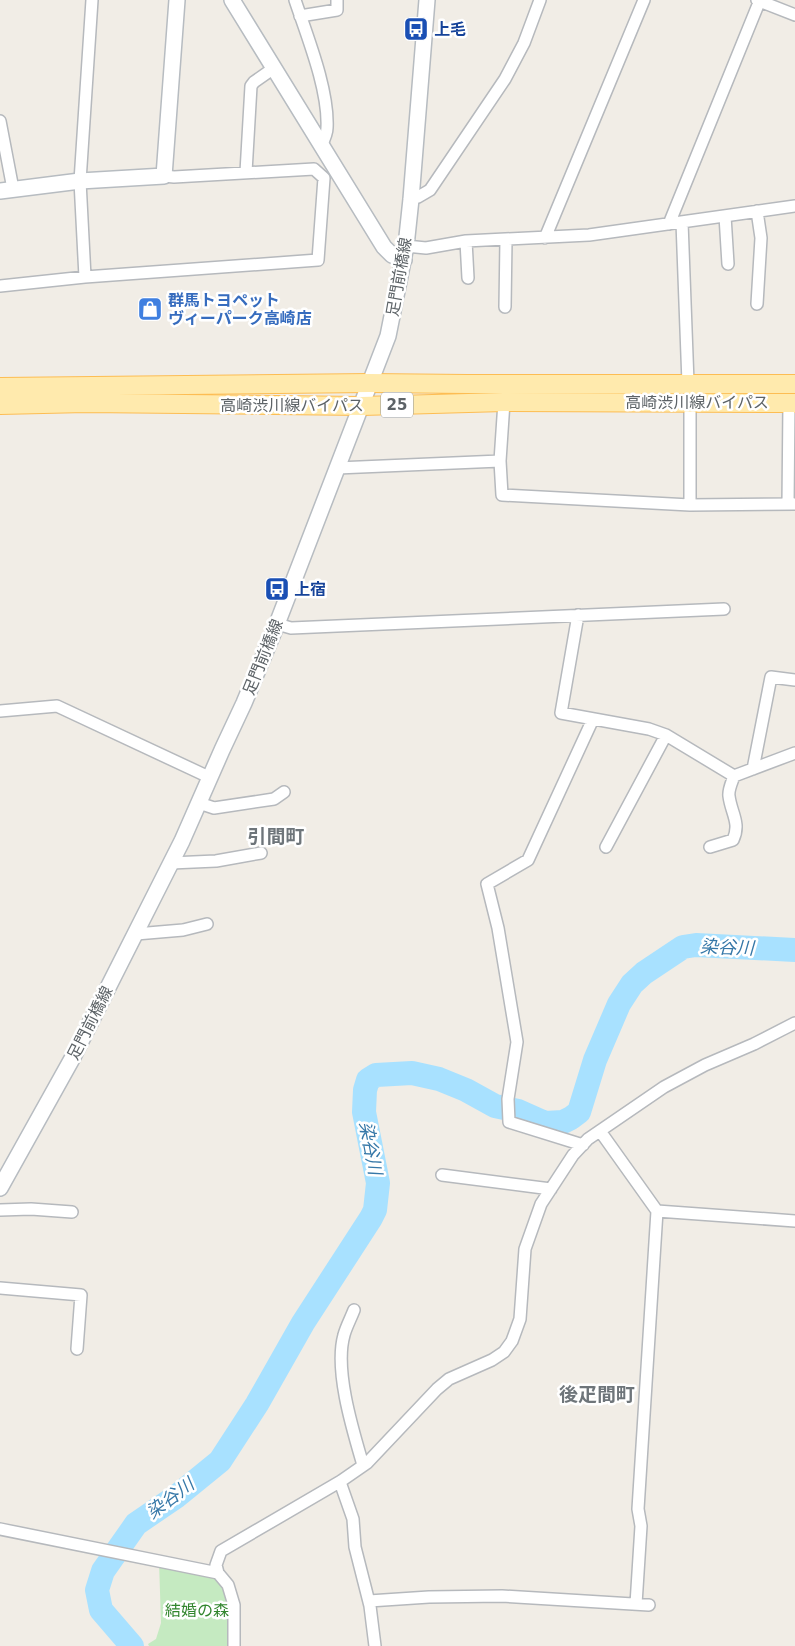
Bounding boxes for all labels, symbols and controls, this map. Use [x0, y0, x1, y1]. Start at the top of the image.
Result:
bus stop icon: 上毛 [403, 16, 429, 42]
place label: 上毛 [434, 20, 466, 39]
street label: 足門前橋線 [383, 236, 415, 318]
place label: 群馬トヨペット ヴィーパーク高崎店 [168, 291, 312, 328]
shop icon: 群馬トヨペット ヴィーパーク高崎店 [137, 296, 163, 322]
road number: 25 [381, 392, 413, 418]
street label: 高崎渋川線バイパス [625, 393, 769, 412]
street label: 高崎渋川線バイパス [220, 396, 364, 415]
bus stop icon: 上宿 [264, 576, 290, 602]
place label: 上宿 [294, 580, 326, 599]
street label: 足門前橋線 [239, 616, 287, 698]
district label: 引間町 [247, 825, 305, 847]
water label: 染谷川 [700, 936, 756, 959]
street label: 足門前橋線 [63, 983, 117, 1063]
water label: 染谷川 [356, 1119, 387, 1178]
district label: 後疋間町 [559, 1383, 635, 1405]
water label: 染谷川 [142, 1472, 199, 1523]
park label: 結婚の森 [165, 1601, 229, 1620]

